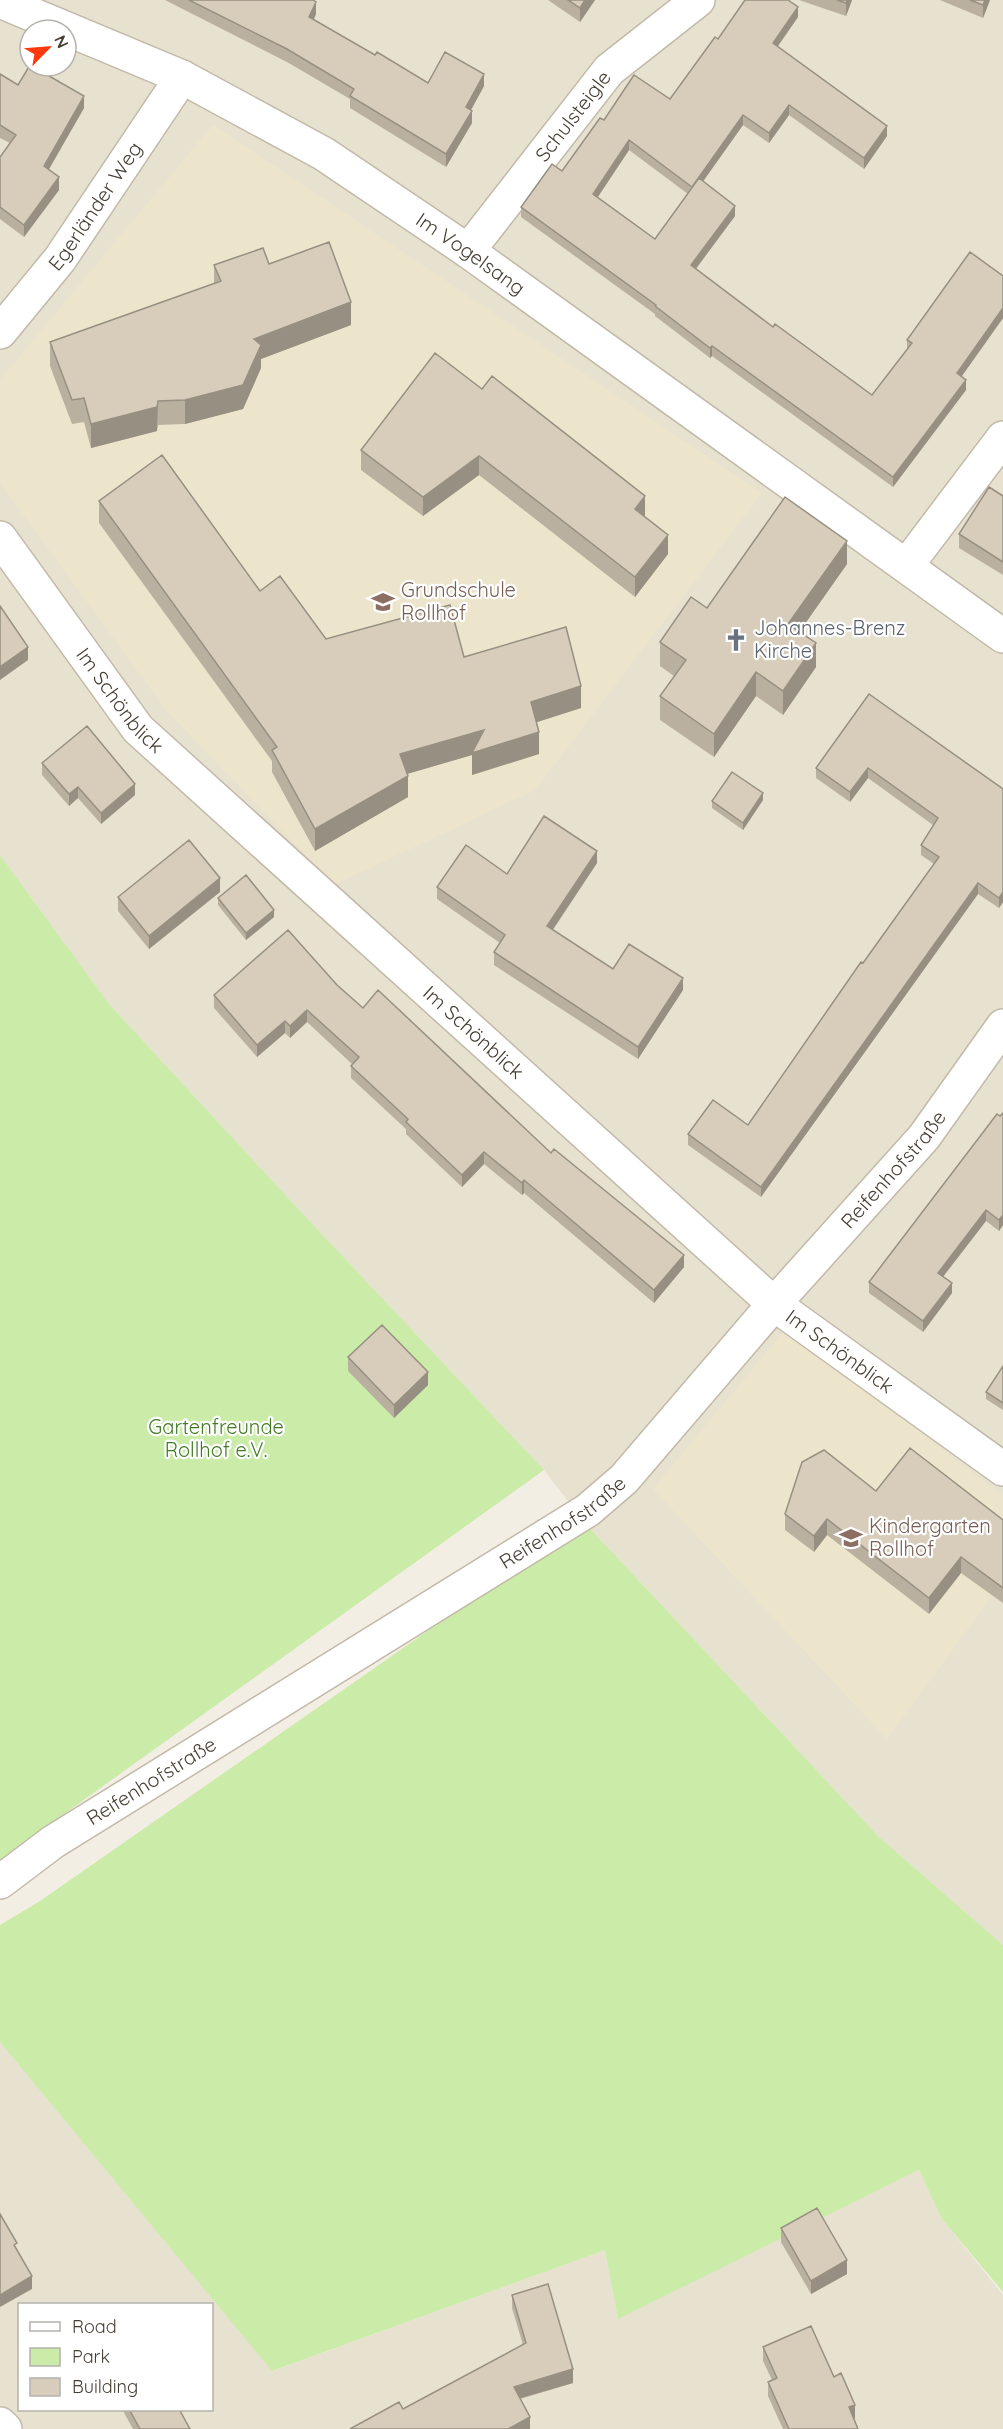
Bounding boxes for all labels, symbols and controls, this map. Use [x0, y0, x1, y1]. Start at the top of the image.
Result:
north arrow [18, 18, 78, 78]
text: N [50, 32, 73, 51]
street label: Schulsteigle [529, 65, 616, 166]
street label: Egerländer Weg [43, 137, 147, 275]
street label: Im Vogelsang [411, 207, 530, 300]
place label: Grundschule Rollhof [401, 577, 516, 625]
school or university icon: Grundschule Rollhof [370, 589, 396, 615]
place label: Johannes-Brenz Kirche [754, 615, 905, 663]
church icon: Johannes-Brenz Kirche [723, 627, 749, 653]
street label: Im Schönblick [71, 642, 169, 758]
street label: Im Schönblick [418, 980, 530, 1084]
street label: Reifenhofstraße [835, 1105, 951, 1233]
street label: Im Schönblick [781, 1304, 899, 1398]
park label: Gartenfreunde Rollhof e.V. [148, 1414, 284, 1462]
street label: Reifenhofstraße [494, 1470, 631, 1574]
place label: Kindergarten Rollhof [869, 1513, 991, 1561]
school or university icon: Kindergarten Rollhof [838, 1525, 864, 1551]
street label: Reifenhofstraße [81, 1731, 220, 1830]
legend [18, 2303, 213, 2411]
text: Road [72, 2315, 117, 2338]
text: Park [72, 2345, 110, 2368]
text: Building [72, 2375, 138, 2398]

